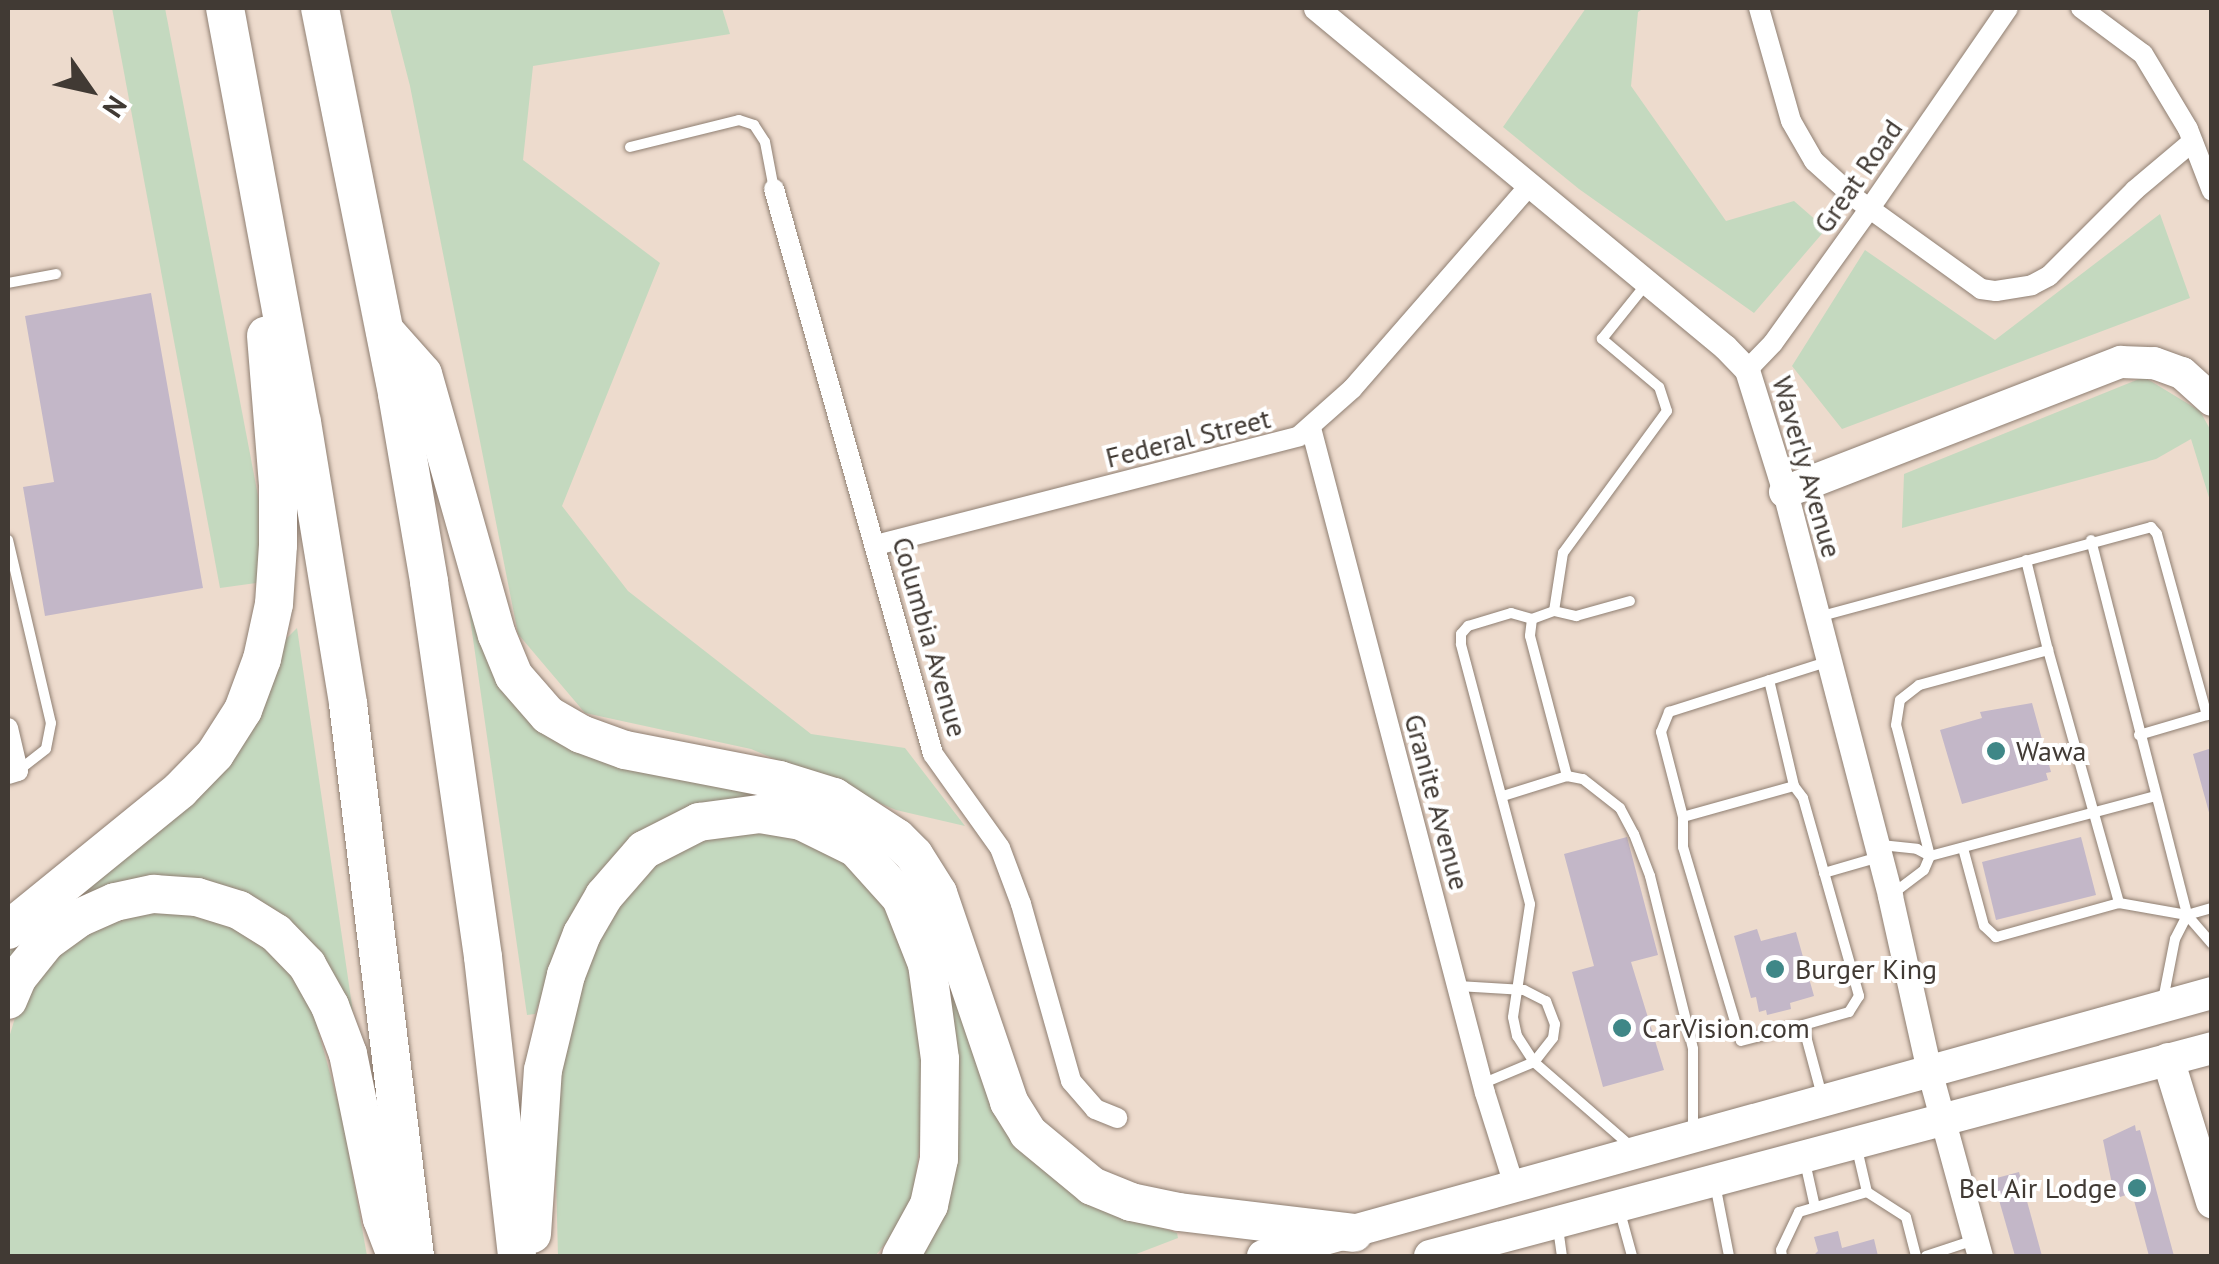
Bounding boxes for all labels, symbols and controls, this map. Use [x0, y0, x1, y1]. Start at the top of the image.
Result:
north arrow [40, 40, 140, 140]
text: N [95, 89, 136, 125]
street label: Great Road [1807, 113, 1909, 239]
street label: Waverly Avenue [1765, 372, 1849, 562]
street label: Federal Street [1102, 401, 1274, 475]
street label: Columbia Avenue [885, 533, 975, 741]
street label: Granite Avenue [1397, 710, 1477, 894]
place label: Wawa [2016, 734, 2086, 768]
marker: Wawa [1985, 740, 2007, 762]
place label: Burger King [1795, 952, 1937, 986]
marker: Burger King [1764, 958, 1786, 980]
place label: CarVision.com [1642, 1011, 1810, 1045]
marker: CarVision.com [1611, 1017, 1633, 1039]
place label: Bel Air Lodge [1958, 1171, 2117, 1205]
marker: Bel Air Lodge [2126, 1177, 2148, 1199]

